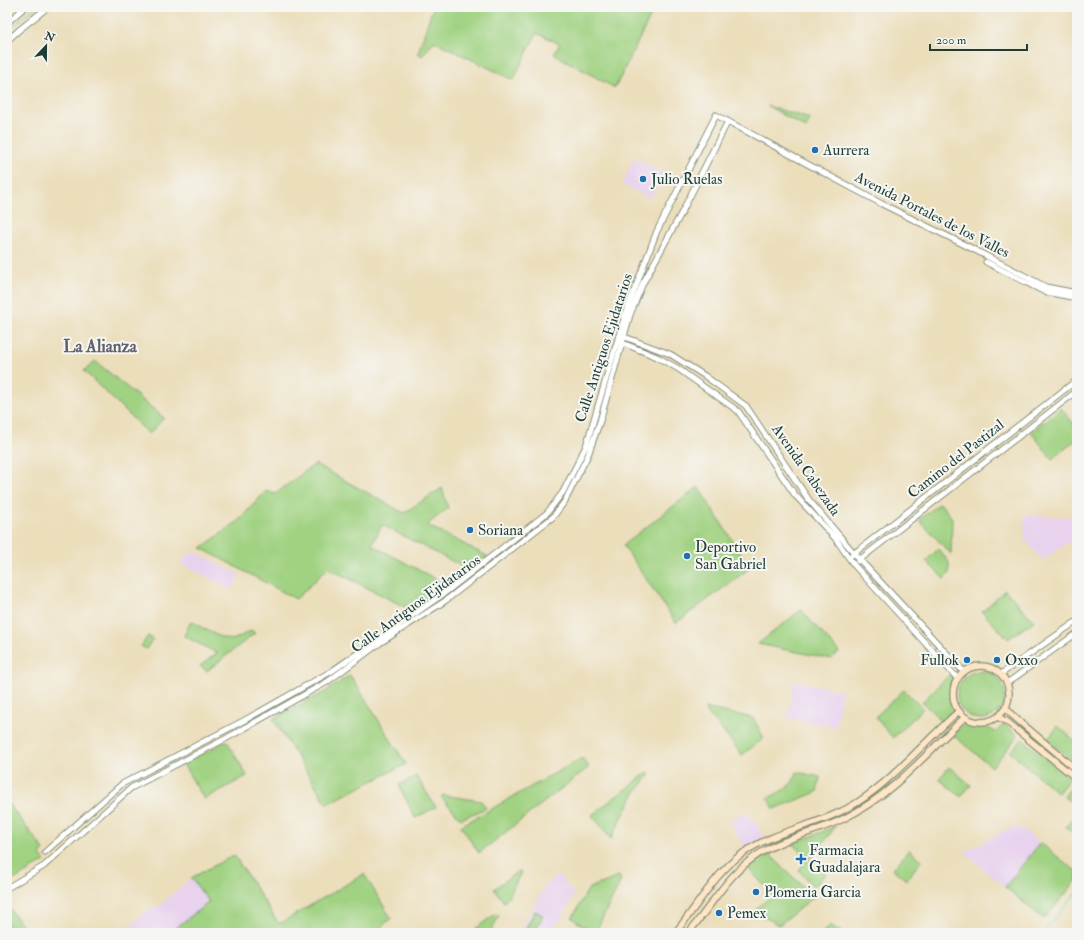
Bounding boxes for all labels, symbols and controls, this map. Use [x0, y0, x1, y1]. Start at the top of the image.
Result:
north arrow [26, 26, 66, 66]
scale bar [930, 26, 1027, 52]
text: N [42, 29, 58, 45]
text: 200 m [936, 33, 967, 48]
place label: Aurrera [822, 141, 870, 160]
marker: Aurrera [810, 145, 820, 155]
street label: Avenida Portales de los Valles [850, 167, 1013, 262]
place label: Julio Ruelas [650, 170, 722, 190]
marker: Julio Ruelas [638, 174, 648, 184]
street label: Calle Antiguos Ejidatarios [571, 271, 637, 425]
district label: La Alianza [63, 336, 138, 357]
street label: Camino del Pastizal [904, 415, 1008, 503]
street label: Avenida Cabezada [767, 420, 845, 520]
place label: Soriana [478, 521, 524, 540]
marker: Soriana [465, 525, 475, 535]
place label: Deportivo San Gabriel [695, 538, 766, 574]
street label: Calle Antiguos Ejidatarios [347, 551, 485, 657]
marker: Deportivo San Gabriel [682, 551, 692, 561]
place label: Fullok [920, 651, 959, 670]
place label: Oxxo [1005, 651, 1038, 670]
marker: Fullok [962, 655, 972, 665]
marker: Oxxo [992, 655, 1002, 665]
place label: Farmacia Guadalajara [809, 841, 881, 877]
marker: Farmacia Guadalajara [796, 854, 806, 864]
place label: Plomeria Garcia [764, 883, 862, 902]
marker: Plomeria Garcia [751, 887, 761, 897]
place label: Pemex [727, 904, 767, 923]
marker: Pemex [714, 908, 724, 918]

